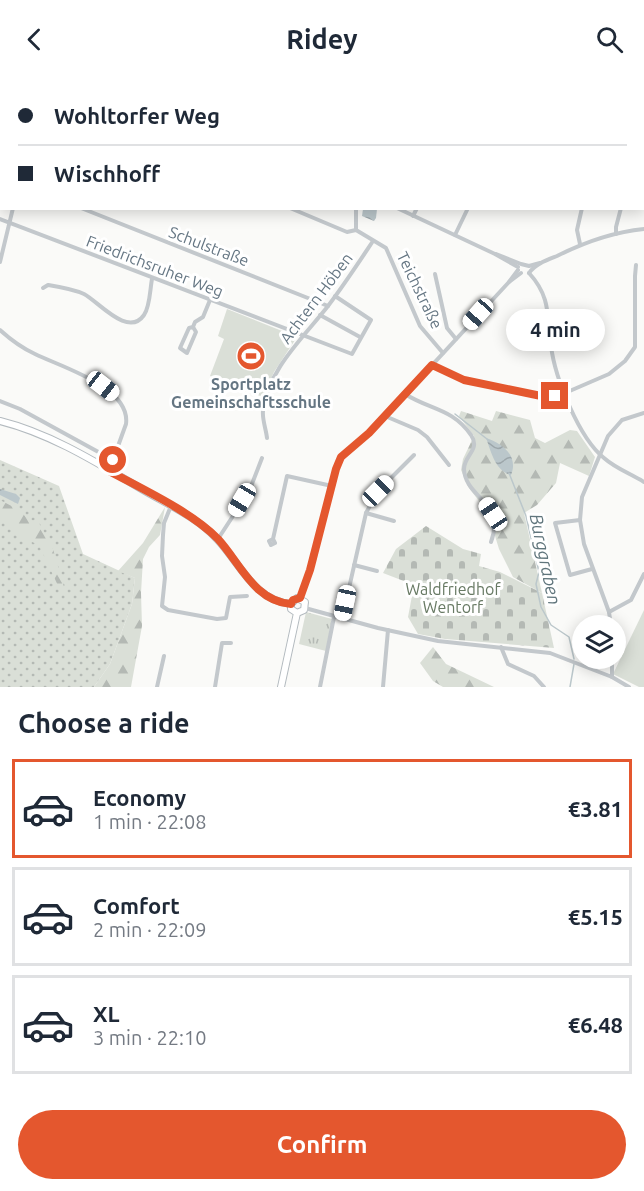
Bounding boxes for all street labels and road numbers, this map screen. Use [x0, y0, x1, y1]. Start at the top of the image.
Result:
street label: Schulstraße [166, 222, 252, 270]
street label: Friedrichsruher Weg [84, 232, 226, 300]
street label: Achtern Höben [276, 249, 356, 347]
street label: Teichstraße [394, 249, 446, 331]

